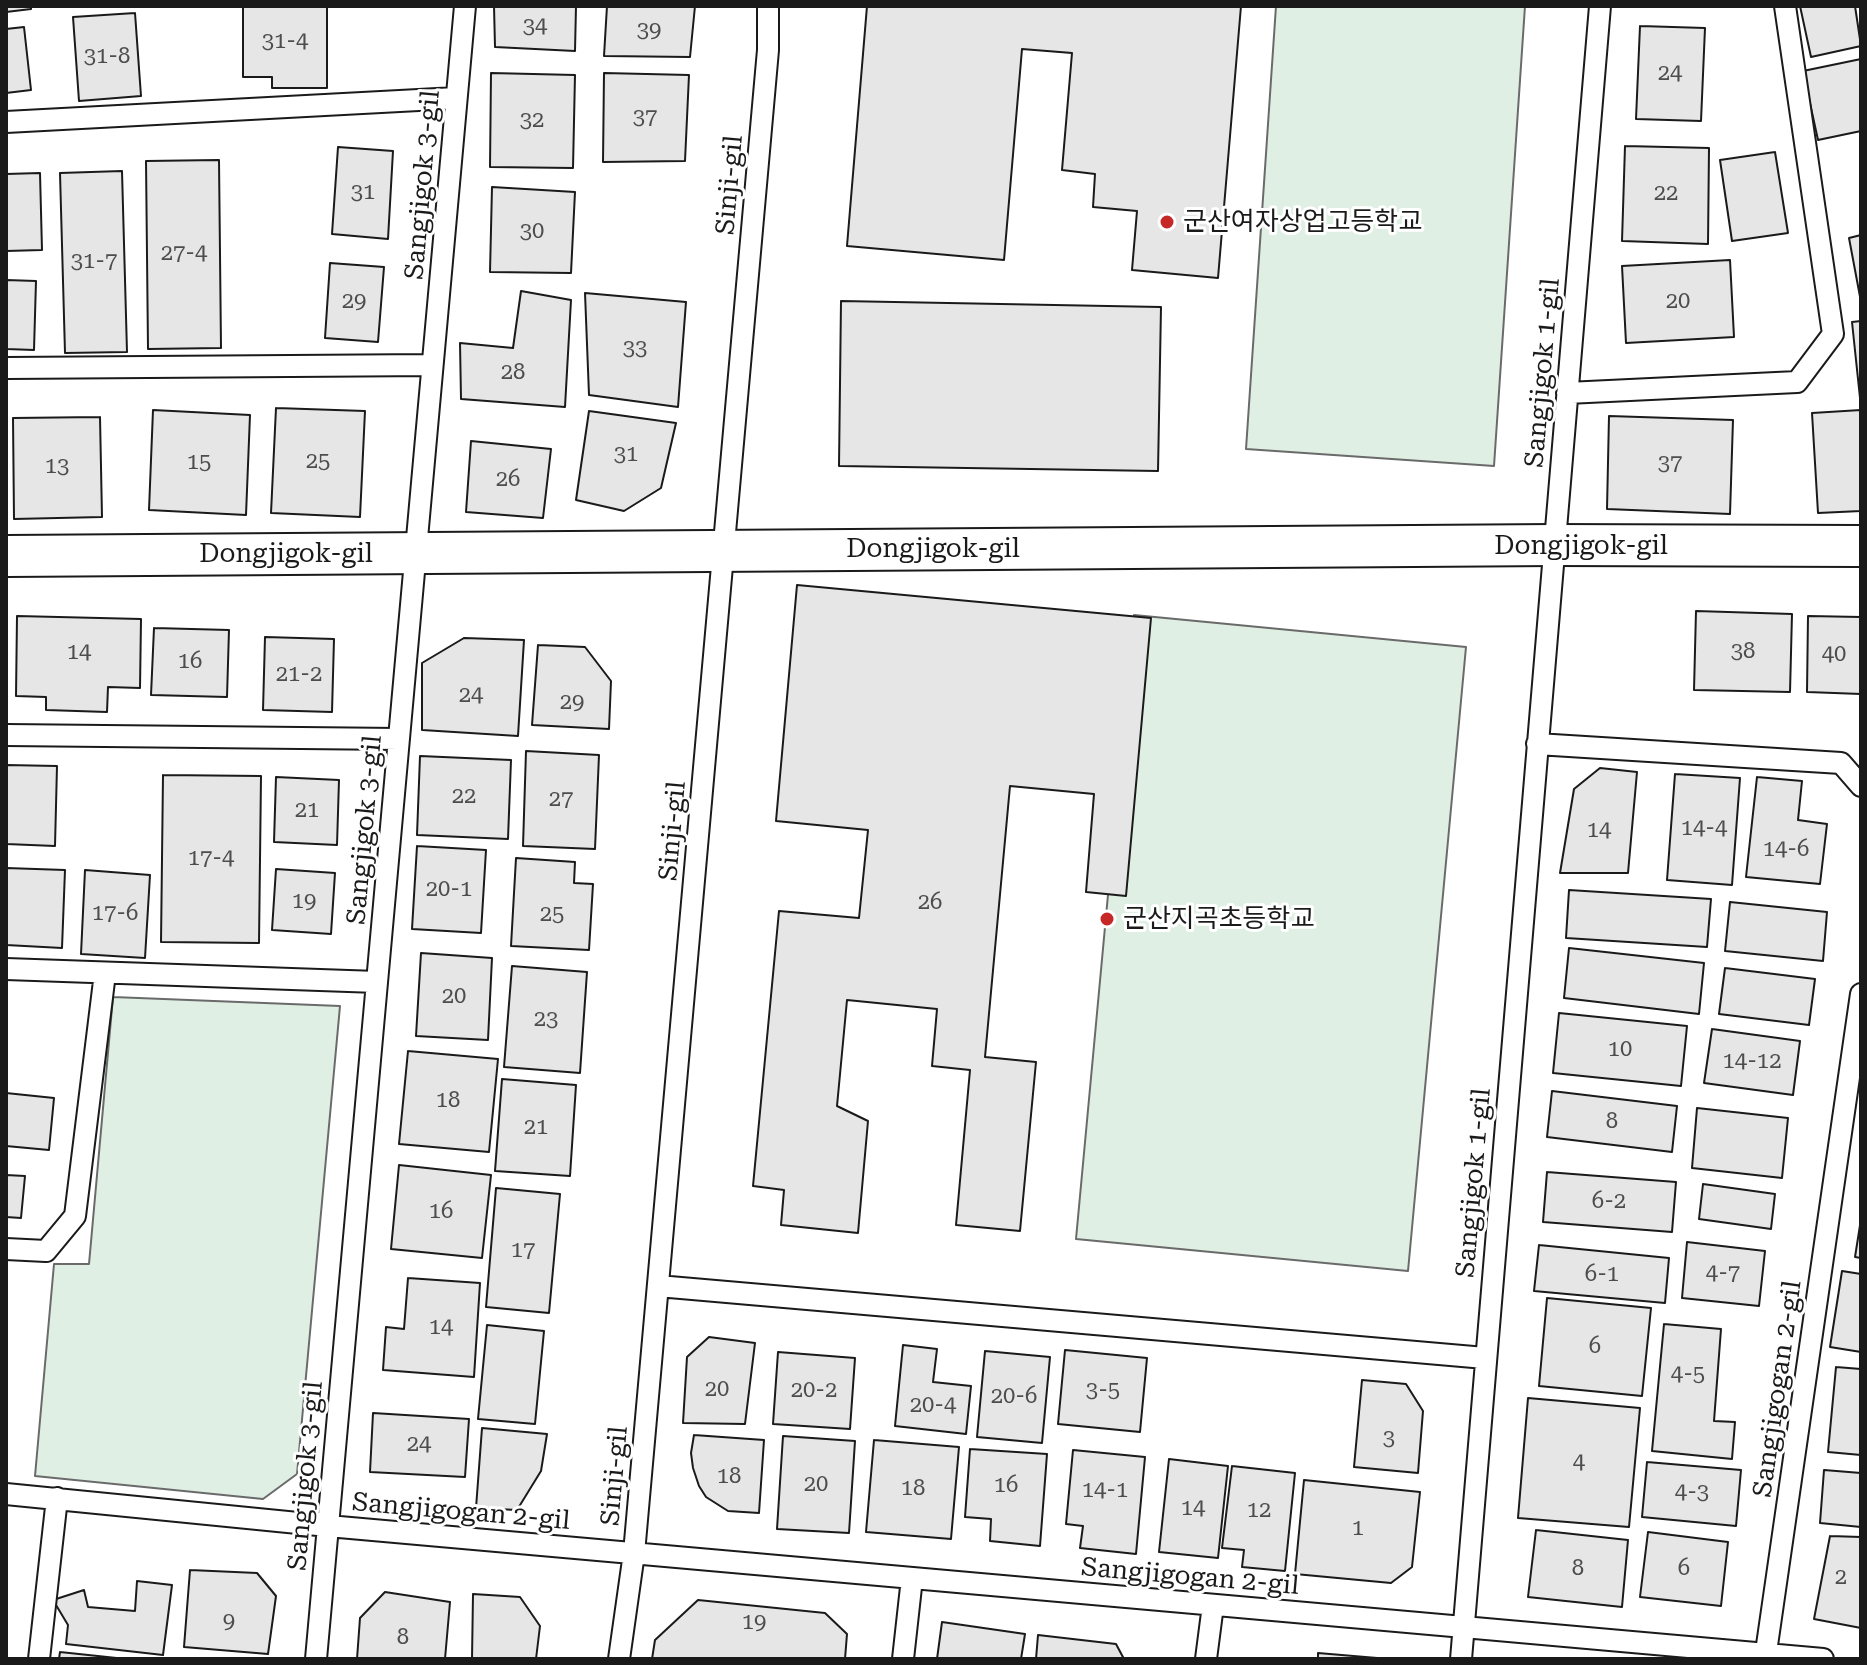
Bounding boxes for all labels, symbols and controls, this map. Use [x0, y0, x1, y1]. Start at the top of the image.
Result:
house number: 34 [523, 14, 547, 40]
house number: 39 [637, 18, 661, 44]
house number: 31-4 [262, 29, 308, 55]
house number: 31-8 [84, 44, 130, 70]
house number: 24 [1658, 61, 1682, 87]
street label: Sangjigok 3-gil [399, 89, 447, 281]
house number: 37 [633, 105, 657, 131]
house number: 32 [520, 108, 544, 134]
street label: Sinji-gil [710, 134, 750, 236]
house number: 31 [351, 180, 375, 206]
house number: 22 [1654, 181, 1678, 207]
place label: 군산여자상업고등학교 [1183, 206, 1422, 238]
marker: 군산여자상업고등학교 [1158, 213, 1176, 231]
house number: 30 [520, 219, 544, 245]
house number: 27-4 [161, 241, 207, 267]
house number: 31-7 [71, 249, 117, 275]
street label: Sangjigok 1-gil [1519, 277, 1567, 469]
house number: 29 [342, 289, 366, 315]
house number: 20 [1666, 289, 1690, 315]
house number: 33 [623, 336, 647, 362]
house number: 28 [501, 360, 525, 386]
house number: 31 [614, 442, 638, 468]
house number: 25 [306, 449, 330, 475]
house number: 15 [187, 450, 211, 476]
house number: 37 [1658, 451, 1682, 477]
house number: 13 [45, 454, 69, 480]
house number: 26 [496, 467, 520, 493]
street label: Dongjigok-gil [1494, 530, 1668, 562]
street label: Dongjigok-gil [846, 533, 1020, 565]
street label: Dongjigok-gil [199, 538, 373, 570]
house number: 38 [1731, 639, 1755, 665]
house number: 14 [67, 640, 91, 666]
house number: 40 [1822, 642, 1846, 668]
house number: 16 [178, 649, 202, 675]
house number: 21-2 [276, 662, 322, 688]
house number: 24 [459, 683, 483, 709]
house number: 29 [560, 690, 584, 716]
street label: Sangjigok 3-gil [341, 734, 389, 926]
street label: Sinji-gil [653, 780, 693, 882]
house number: 22 [452, 784, 476, 810]
house number: 27 [549, 787, 573, 813]
house number: 21 [295, 798, 319, 824]
house number: 14-4 [1681, 816, 1727, 842]
house number: 14 [1587, 818, 1611, 844]
house number: 14-6 [1763, 837, 1809, 863]
house number: 17-4 [188, 846, 234, 872]
house number: 20-1 [426, 877, 472, 903]
house number: 19 [292, 889, 316, 915]
house number: 26 [918, 890, 942, 916]
house number: 17-6 [92, 901, 138, 927]
house number: 25 [540, 902, 564, 928]
place label: 군산지곡초등학교 [1123, 903, 1314, 935]
marker: 군산지곡초등학교 [1098, 910, 1116, 928]
house number: 20 [442, 984, 466, 1010]
house number: 23 [534, 1007, 558, 1033]
house number: 10 [1608, 1037, 1632, 1063]
house number: 14-12 [1723, 1049, 1781, 1075]
street label: Sangjigok 1-gil [1450, 1087, 1498, 1279]
house number: 18 [436, 1088, 460, 1114]
house number: 8 [1606, 1109, 1618, 1135]
house number: 21 [524, 1115, 548, 1141]
house number: 6-2 [1592, 1189, 1626, 1215]
house number: 16 [429, 1199, 453, 1225]
house number: 17 [511, 1238, 535, 1264]
house number: 4-7 [1706, 1261, 1740, 1287]
house number: 6-1 [1585, 1262, 1619, 1288]
street label: Sangjigogan 2-gil [1747, 1279, 1809, 1499]
house number: 14 [429, 1315, 453, 1341]
house number: 6 [1589, 1334, 1601, 1360]
house number: 4-5 [1671, 1362, 1705, 1388]
house number: 20 [705, 1377, 729, 1403]
house number: 20-2 [791, 1378, 837, 1404]
house number: 3-5 [1086, 1378, 1120, 1404]
street label: Sangjigok 3-gil [282, 1380, 330, 1572]
house number: 20-6 [991, 1384, 1037, 1410]
house number: 20-4 [910, 1393, 956, 1419]
street label: Sinji-gil [595, 1425, 635, 1527]
house number: 3 [1383, 1426, 1395, 1452]
house number: 24 [407, 1432, 431, 1458]
house number: 4 [1573, 1450, 1585, 1476]
house number: 18 [717, 1464, 741, 1490]
house number: 20 [804, 1472, 828, 1498]
house number: 16 [994, 1473, 1018, 1499]
house number: 18 [901, 1476, 925, 1502]
house number: 14-1 [1082, 1478, 1128, 1504]
house number: 4-3 [1675, 1480, 1709, 1506]
street label: Sangjigogan 2-gil [351, 1487, 571, 1537]
house number: 14 [1181, 1496, 1205, 1522]
house number: 12 [1247, 1498, 1271, 1524]
house number: 1 [1352, 1516, 1364, 1542]
street label: Sangjigogan 2-gil [1080, 1552, 1300, 1602]
house number: 8 [1572, 1556, 1584, 1582]
house number: 6 [1678, 1556, 1690, 1582]
house number: 2 [1835, 1565, 1847, 1591]
house number: 9 [223, 1609, 235, 1635]
house number: 19 [742, 1610, 766, 1636]
house number: 8 [397, 1625, 409, 1651]

